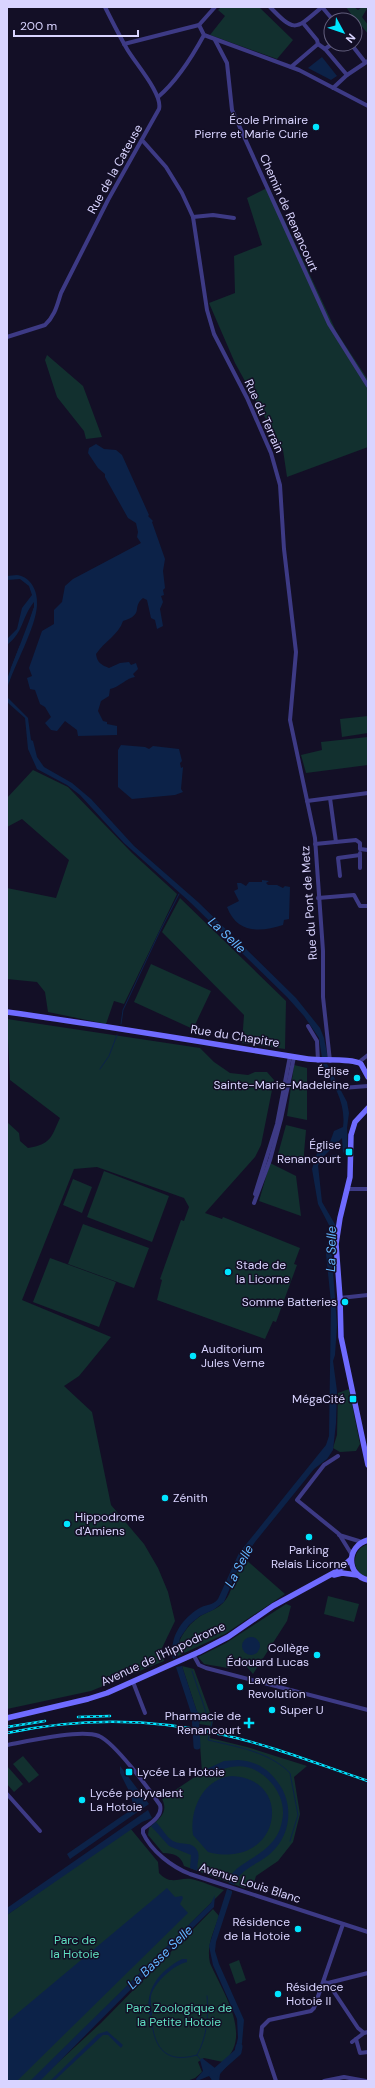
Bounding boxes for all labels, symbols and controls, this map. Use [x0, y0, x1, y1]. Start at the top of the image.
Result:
scale bar [14, 12, 138, 38]
north arrow [323, 12, 363, 52]
text: 200 m [20, 18, 57, 34]
text: N [343, 31, 359, 46]
place label: École Primaire Pierre et Marie Curie [195, 112, 308, 142]
street label: Rue de la Cateuse [84, 121, 146, 217]
marker: École Primaire Pierre et Marie Curie [311, 122, 321, 132]
street label: Chemin de Renancourt [256, 152, 322, 275]
street label: Rue du Terrain [241, 377, 287, 456]
street label: Rue du Pont de Metz [297, 845, 321, 961]
water label: La Selle [204, 913, 250, 957]
street label: Rue du Chapitre [189, 1021, 281, 1051]
place label: Église Sainte-Marie-Madeleine [214, 1063, 349, 1093]
marker: Église Sainte-Marie-Madeleine [352, 1073, 362, 1083]
place label: Église Renancourt [277, 1137, 341, 1167]
marker: Église Renancourt [344, 1147, 354, 1157]
water label: La Selle [322, 1226, 340, 1272]
place label: Stade de la Licorne [236, 1257, 290, 1287]
marker: Stade de la Licorne [223, 1267, 233, 1277]
place label: Somme Batteries [242, 1294, 337, 1310]
marker: Somme Batteries [340, 1297, 350, 1307]
place label: Auditorium Jules Verne [201, 1341, 265, 1371]
marker: Auditorium Jules Verne [188, 1351, 198, 1361]
place label: MégaCité [292, 1391, 345, 1407]
marker: MégaCité [348, 1394, 358, 1404]
place label: Zénith [173, 1490, 208, 1506]
marker: Zénith [160, 1493, 170, 1503]
place label: Hippodrome d'Amiens [75, 1509, 145, 1539]
marker: Hippodrome d'Amiens [62, 1519, 72, 1529]
marker: Parking Relais Licorne [304, 1532, 314, 1542]
water label: La Selle [221, 1542, 257, 1590]
place label: Parking Relais Licorne [271, 1542, 347, 1572]
street label: Avenue de l'Hippodrome [98, 1618, 228, 1690]
place label: Collège Édouard Lucas [227, 1640, 309, 1670]
marker: Collège Édouard Lucas [312, 1650, 322, 1660]
place label: Laverie Revolution [248, 1672, 306, 1702]
marker: Laverie Revolution [235, 1682, 245, 1692]
place label: Super U [280, 1702, 324, 1718]
marker: Super U [267, 1705, 277, 1715]
place label: Pharmacie de Renancourt [165, 1708, 241, 1738]
marker: Pharmacie de Renancourt [244, 1718, 254, 1728]
place label: Lycée La Hotoie [137, 1764, 225, 1780]
marker: Lycée La Hotoie [124, 1767, 134, 1777]
place label: Lycée polyvalent La Hotoie [90, 1785, 183, 1815]
marker: Lycée polyvalent La Hotoie [77, 1795, 87, 1805]
street label: Avenue Louis Blanc [197, 1859, 303, 1907]
place label: Résidence de la Hotoie [224, 1914, 290, 1944]
water label: La Basse Selle [124, 1921, 196, 1993]
marker: Résidence de la Hotoie [293, 1924, 303, 1934]
park label: Parc de la Hotoie [51, 1932, 100, 1962]
place label: Résidence Hotoie II [286, 1979, 344, 2009]
marker: Résidence Hotoie II [273, 1989, 283, 1999]
park label: Parc Zoologique de la Petite Hotoie [126, 2000, 232, 2030]

